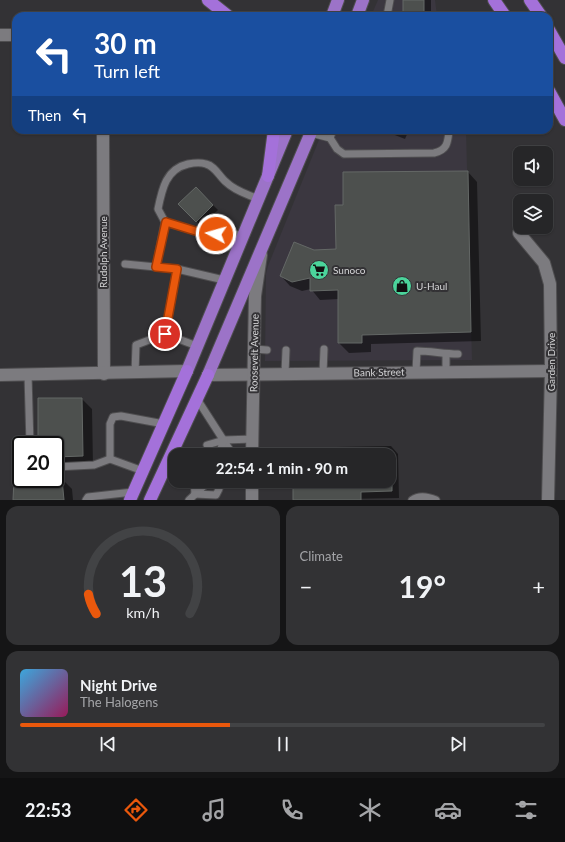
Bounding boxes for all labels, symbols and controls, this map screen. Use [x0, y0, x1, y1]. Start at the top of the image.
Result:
text: 30 m [94, 26, 157, 60]
icon: left [28, 28, 80, 80]
text: Turn left [94, 60, 160, 82]
icon: left [69, 104, 91, 126]
text: Then [28, 106, 61, 124]
map controls [513, 146, 553, 234]
button: sound [513, 146, 553, 186]
button: layers [513, 194, 553, 234]
position arrow [195, 213, 237, 255]
street label: Rudolph Avenue [97, 216, 109, 288]
supermarket icon: Sunoco [308, 259, 330, 281]
place label: Sunoco [333, 264, 366, 276]
shop icon: U-Haul [391, 275, 413, 297]
place label: U-Haul [416, 280, 447, 292]
street label: Roosevelt Avenue [247, 314, 261, 392]
pin [148, 317, 182, 351]
icon: arrive [154, 323, 176, 345]
street label: Garden Drive [545, 333, 557, 391]
street label: Bank Street [353, 366, 405, 378]
speed limit sign: 20 [12, 436, 64, 488]
text: 22:54 · 1 min · 90 m [216, 459, 348, 477]
text: Climate [300, 548, 343, 564]
text: 13 [119, 555, 167, 605]
text: 19° [399, 568, 446, 604]
text: − [300, 573, 312, 600]
text: + [532, 573, 545, 600]
text: km/h [126, 603, 159, 620]
text: Night Drive [80, 676, 157, 694]
text: The Halogens [80, 694, 158, 710]
icon: previous [97, 733, 119, 755]
icon: pause [272, 733, 294, 755]
icon: next [447, 733, 469, 755]
icon: directions [122, 796, 150, 824]
icon: music [200, 796, 228, 824]
icon: phone [278, 796, 306, 824]
icon: climate [356, 796, 384, 824]
icon: car [434, 796, 462, 824]
icon: filters [512, 796, 540, 824]
text: 22:53 [25, 799, 71, 821]

